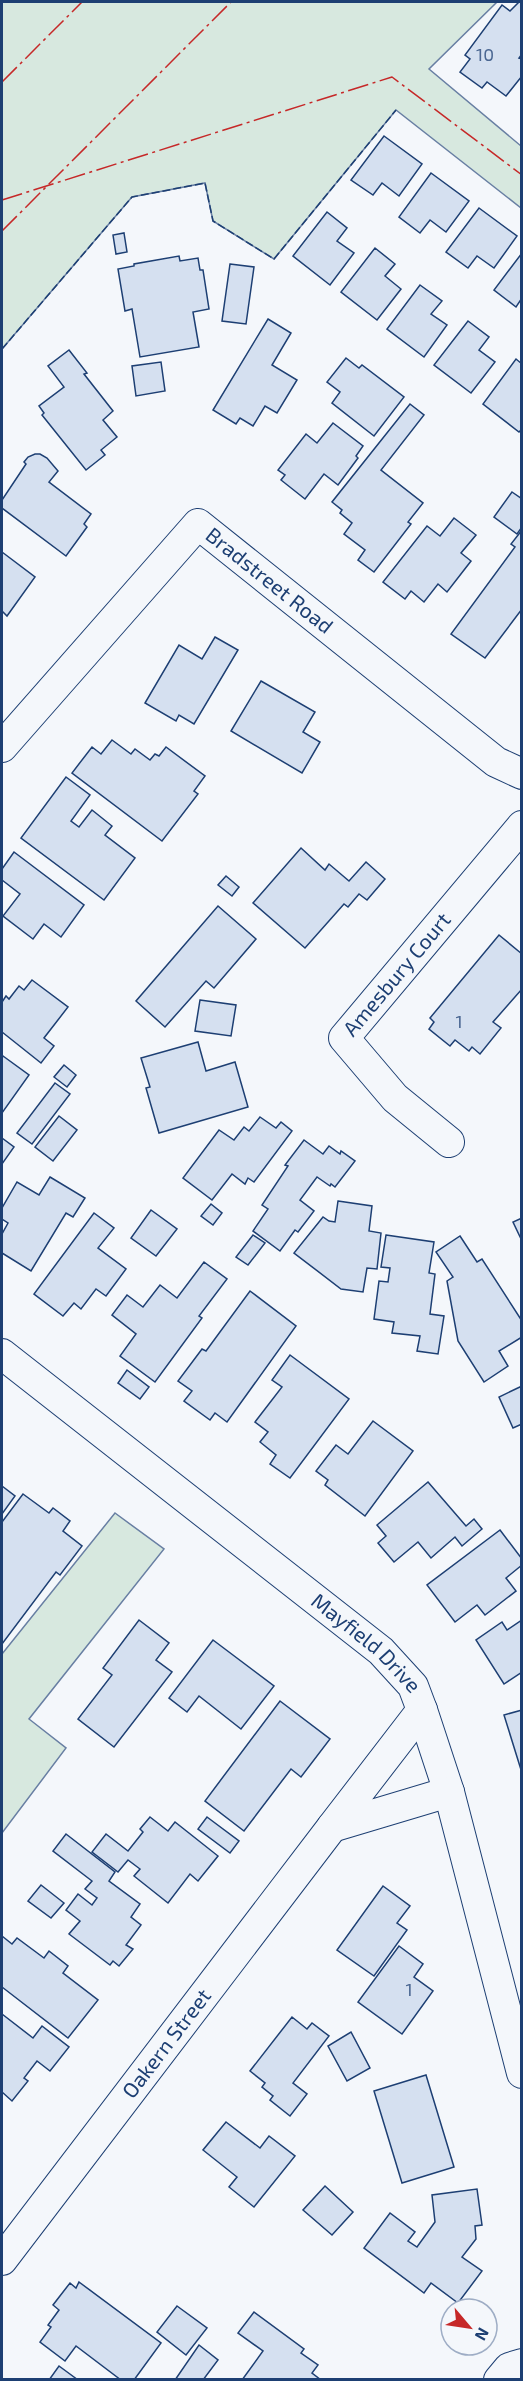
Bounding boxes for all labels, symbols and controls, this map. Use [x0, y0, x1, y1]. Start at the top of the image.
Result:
house number: 10 [476, 43, 494, 65]
street label: Bradstreet Road [202, 521, 339, 638]
street label: Amesbury Court [337, 907, 455, 1041]
house number: 1 [455, 1010, 463, 1032]
street label: Mayfield Drive [307, 1587, 427, 1697]
house number: 1 [405, 1978, 413, 2000]
street label: Oakern Street [116, 1983, 215, 2102]
north arrow [439, 2297, 499, 2357]
text: N [471, 2325, 494, 2344]

